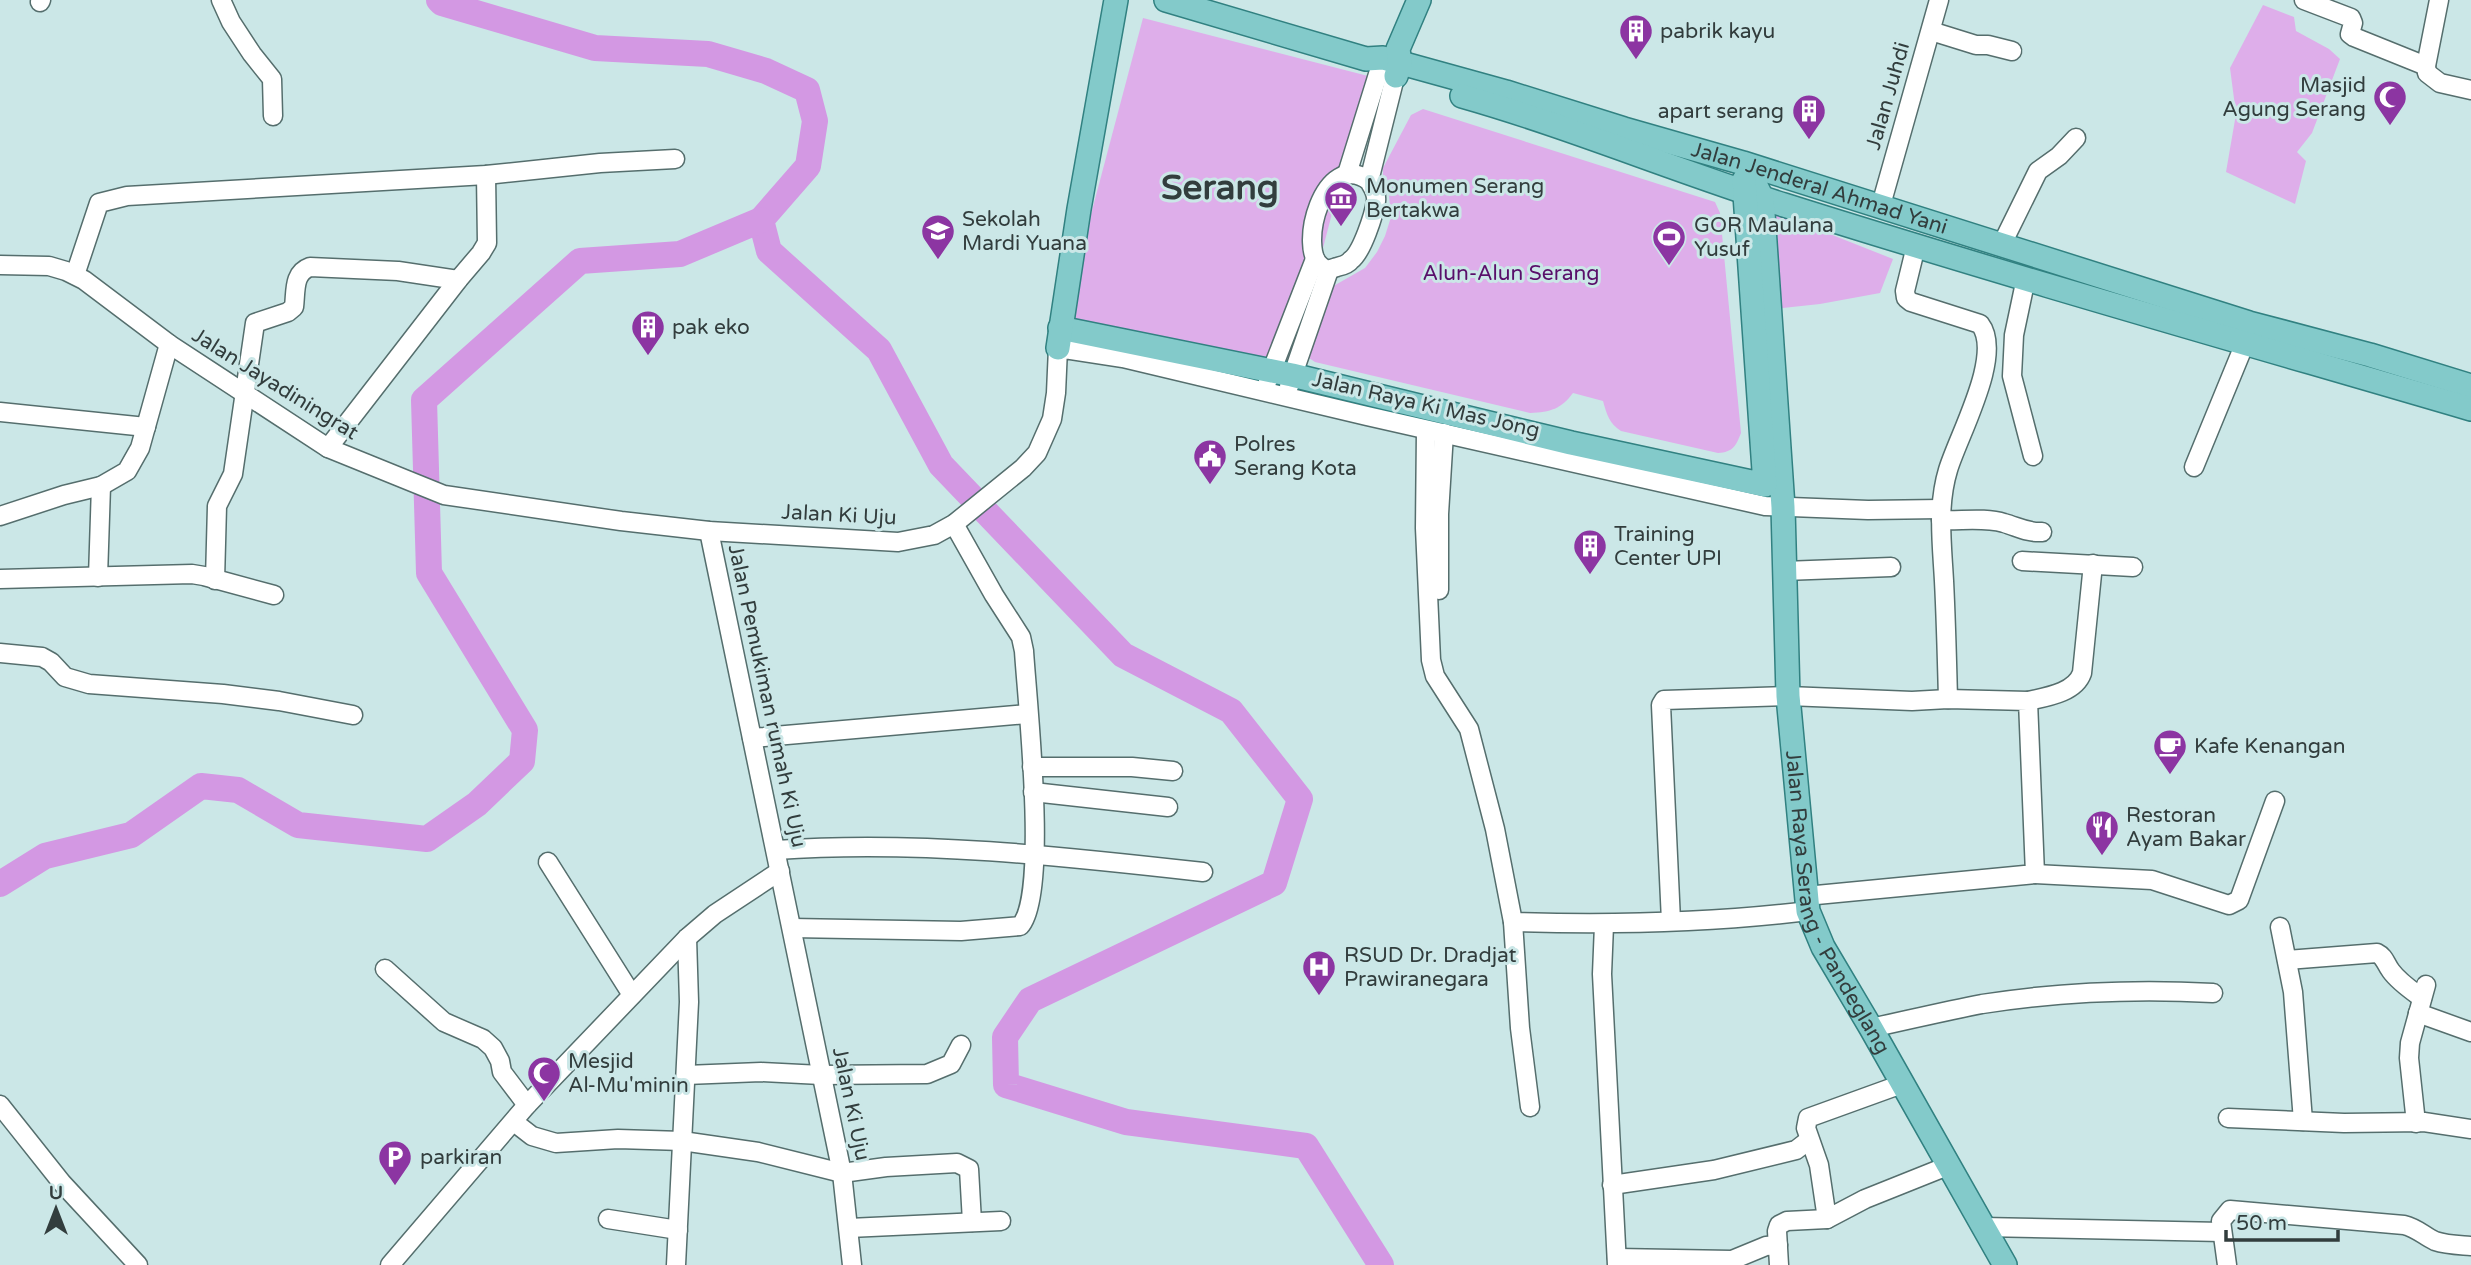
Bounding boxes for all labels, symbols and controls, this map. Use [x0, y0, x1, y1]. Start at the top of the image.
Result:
building icon: pabrik kayu [1617, 12, 1655, 61]
place label: pabrik kayu [1660, 19, 1775, 44]
street label: Jalan Juhdi [1861, 39, 1915, 153]
place label: Masjid Agung Serang [2222, 73, 2366, 122]
mosque icon: Masjid Agung Serang [2371, 78, 2409, 127]
building icon: apart serang [1790, 92, 1828, 141]
place label: apart serang [1658, 99, 1784, 124]
street label: Jalan Jenderal Ahmad Yani [1689, 136, 1951, 239]
district label: Serang [1161, 167, 1279, 209]
place label: Monumen Serang Bertakwa [1366, 174, 1544, 223]
museum icon: Monumen Serang Bertakwa [1322, 179, 1360, 228]
place label: Sekolah Mardi Yuana [962, 207, 1087, 256]
school or university icon: Sekolah Mardi Yuana [919, 212, 957, 261]
place label: GOR Maulana Yusuf [1694, 213, 1834, 262]
sports icon: GOR Maulana Yusuf [1650, 218, 1688, 267]
park label: Alun-Alun Serang [1422, 261, 1600, 286]
building icon: pak eko [629, 308, 667, 357]
place label: pak eko [672, 315, 750, 340]
street label: Jalan Jayadiningrat [187, 323, 363, 445]
street label: Jalan Raya Ki Mas Jong [1310, 367, 1542, 443]
place label: Polres Serang Kota [1234, 432, 1357, 481]
public building icon: Polres Serang Kota [1191, 437, 1229, 486]
street label: Jalan Ki Uju [781, 499, 897, 531]
place label: Training Center UPI [1614, 522, 1722, 571]
building icon: Training Center UPI [1571, 527, 1609, 576]
street label: Jalan Pemukiman rumah Ki Uju [723, 542, 811, 850]
cafe icon: Kafe Kenangan [2151, 727, 2189, 776]
place label: Kafe Kenangan [2194, 734, 2346, 759]
street label: Jalan Raya Serang - Pandeglang [1781, 749, 1896, 1058]
place label: Restoran Ayam Bakar [2126, 803, 2246, 852]
restaurant icon: Restoran Ayam Bakar [2083, 808, 2121, 857]
place label: RSUD Dr. Dradjat Prawiranegara [1344, 943, 1517, 992]
hospital icon: RSUD Dr. Dradjat Prawiranegara [1300, 948, 1338, 997]
street label: Jalan Ki Uju [827, 1045, 875, 1163]
place label: Mesjid Al-Mu'minin [568, 1049, 689, 1098]
mosque icon: Mesjid Al-Mu'minin [525, 1054, 563, 1103]
parking icon: parkiran [376, 1138, 414, 1187]
place label: parkiran [420, 1145, 502, 1170]
north arrow [21, 1174, 91, 1244]
text: U [49, 1182, 63, 1204]
scale bar [2226, 1198, 2338, 1242]
text: 50 m [2236, 1211, 2287, 1236]

